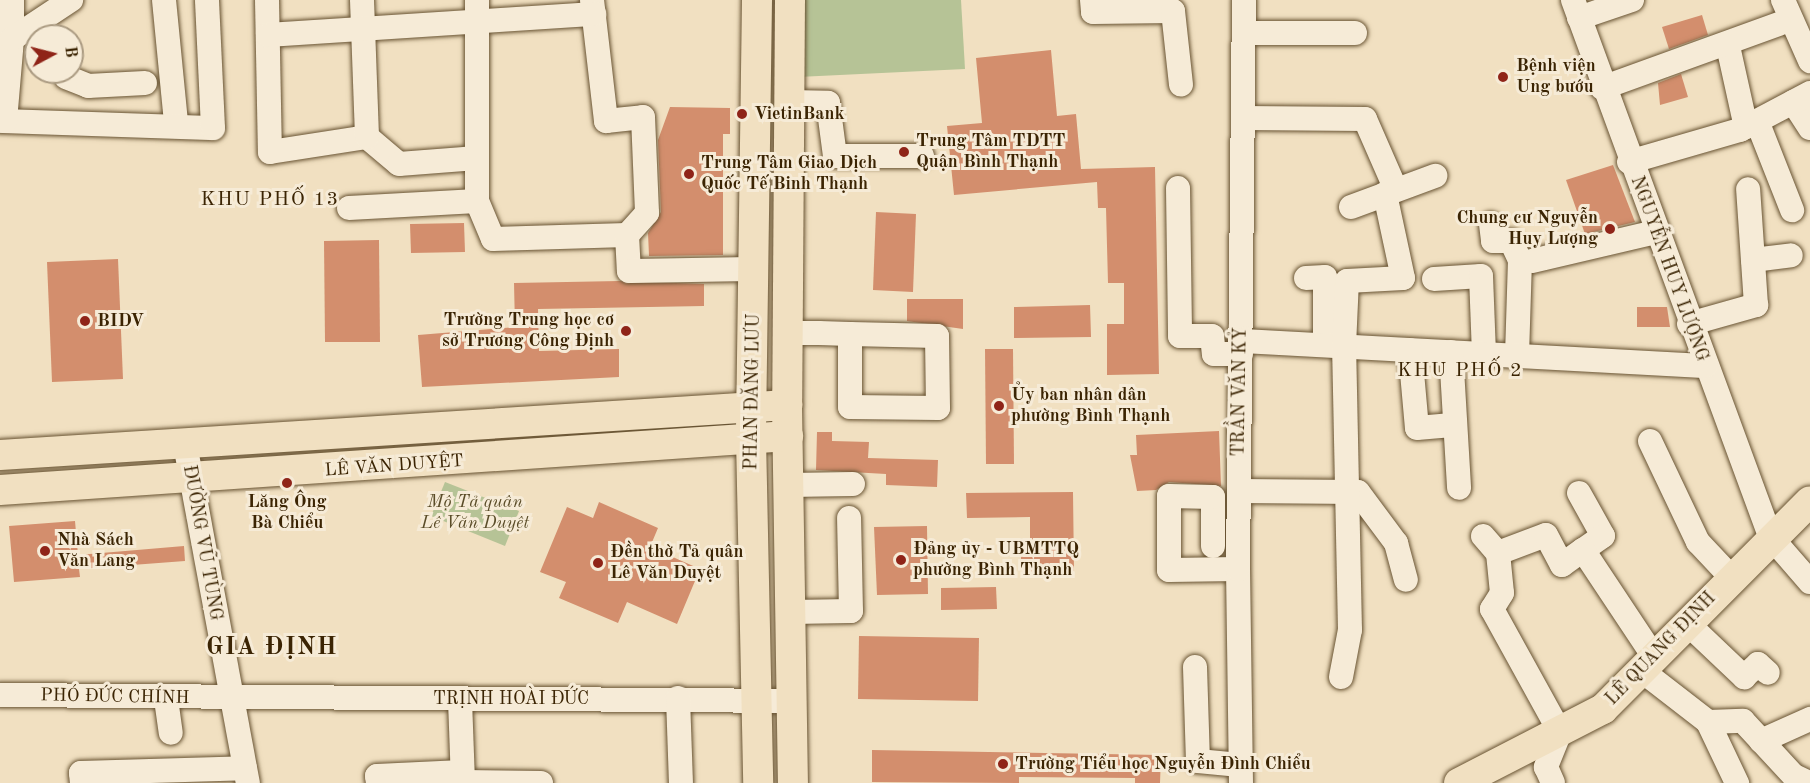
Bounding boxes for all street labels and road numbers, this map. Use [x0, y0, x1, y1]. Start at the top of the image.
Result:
street label: NGUYỄN HUY LƯỢNG [1625, 173, 1713, 365]
street label: PHAN ĐĂNG LƯU [741, 314, 765, 470]
street label: TRẦN VĂN KỶ [1228, 327, 1252, 457]
street label: LÊ VĂN DUYỆT [324, 450, 464, 482]
street label: ĐƯỜNG VŨ TÙNG [178, 463, 226, 623]
street label: LÊ QUANG ĐỊNH [1601, 588, 1721, 710]
street label: PHÓ ĐỨC CHÍNH [40, 685, 190, 709]
street label: TRỊNH HOÀI ĐỨC [433, 688, 589, 710]

